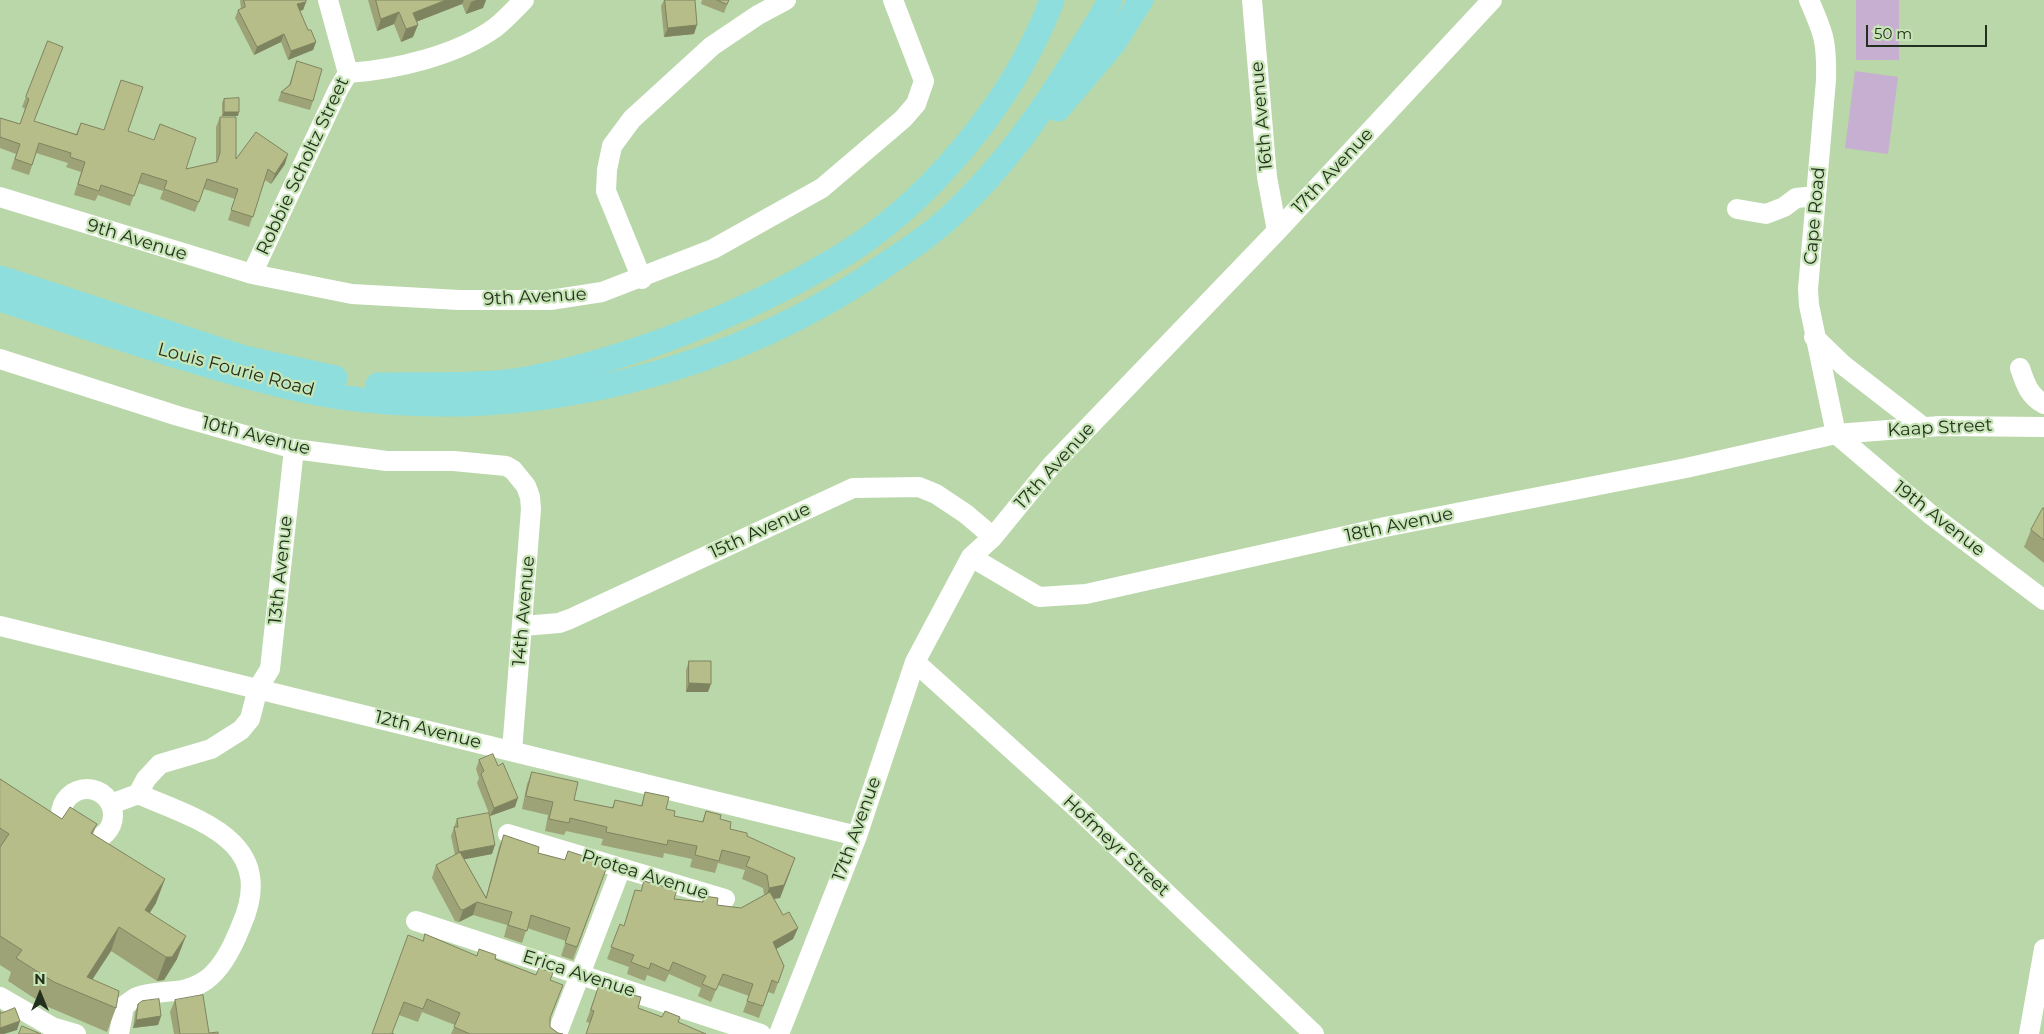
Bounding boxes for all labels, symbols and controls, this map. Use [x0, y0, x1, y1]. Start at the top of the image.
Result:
scale bar [1869, 15, 1990, 47]
text: 50 m [1874, 24, 1912, 43]
street label: 16th Avenue [1246, 60, 1278, 172]
street label: Robbie Scholtz Street [252, 74, 354, 258]
street label: 17th Avenue [1288, 124, 1378, 218]
street label: Cape Road [1800, 166, 1830, 266]
street label: 9th Avenue [84, 215, 190, 265]
street label: 9th Avenue [483, 284, 587, 310]
street label: Louis Fourie Road [155, 339, 317, 401]
street label: 10th Avenue [200, 412, 312, 460]
street label: Kaap Street [1887, 414, 1993, 442]
street label: 17th Avenue [1011, 418, 1099, 514]
street label: 19th Avenue [1889, 477, 1989, 561]
street label: 15th Avenue [706, 498, 814, 564]
street label: 18th Avenue [1343, 503, 1455, 547]
street label: 13th Avenue [265, 515, 297, 625]
street label: 14th Avenue [508, 555, 540, 667]
street label: 12th Avenue [373, 706, 483, 754]
street label: 17th Avenue [828, 774, 886, 884]
street label: Hofmeyr Street [1058, 791, 1174, 901]
street label: Protea Avenue [579, 845, 711, 905]
street label: Erica Avenue [520, 946, 638, 1002]
north arrow [15, 969, 65, 1019]
text: N [34, 970, 46, 988]

